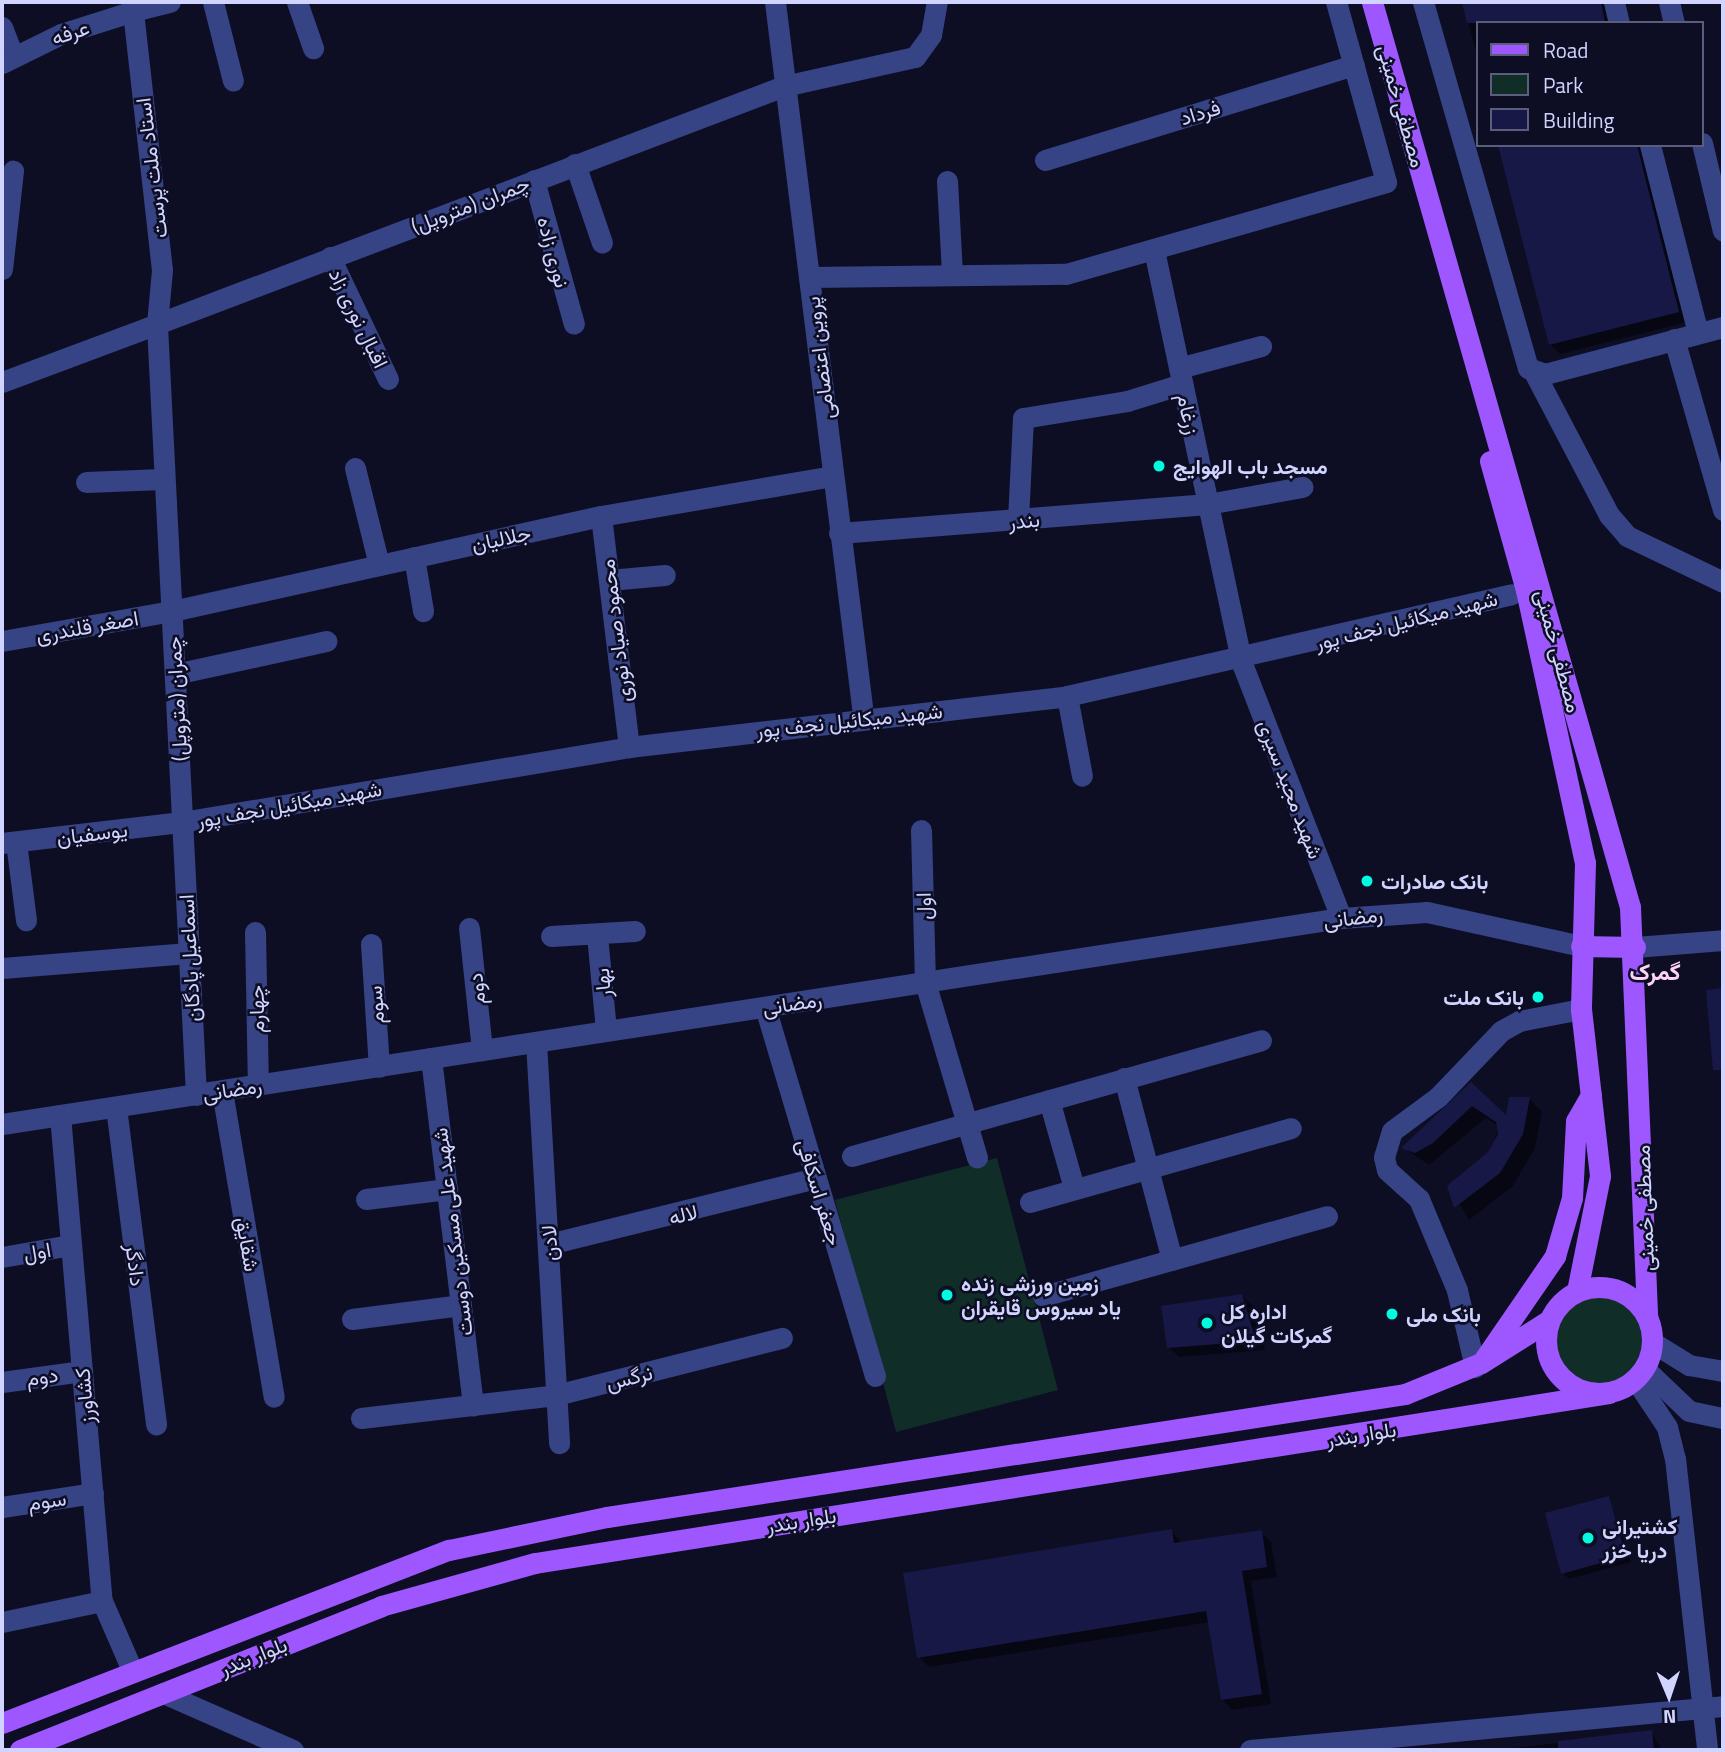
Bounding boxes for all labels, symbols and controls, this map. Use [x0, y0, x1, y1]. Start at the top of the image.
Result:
street label: عرفه [48, 14, 92, 50]
legend [1476, 21, 1704, 147]
text: Road [1543, 34, 1588, 66]
street label: مصطفی خمینی [1372, 42, 1432, 170]
text: Park [1543, 69, 1583, 101]
street label: فرداد [1177, 94, 1223, 130]
street label: استاد ملت پرست [130, 96, 172, 240]
text: Building [1543, 104, 1614, 136]
street label: چمران (متروپل) [407, 170, 533, 238]
street label: نوری زاده [532, 214, 576, 290]
street label: اقبال نوری زاد [324, 264, 394, 372]
street label: پروین اعتصامی [799, 295, 839, 421]
street label: زرغام [1172, 391, 1206, 437]
place label: مسجد باب الهوایج [1173, 453, 1328, 479]
marker: مسجد باب الهوایج [1151, 458, 1167, 474]
street label: بندر [1007, 506, 1041, 534]
street label: جلالیان [469, 519, 533, 557]
street label: محمود صیاد نوری [594, 558, 636, 704]
street label: شهید میکائیل نجف پور [1312, 585, 1500, 655]
street label: مصطفی خمینی [1530, 587, 1588, 715]
street label: اصغر قلندری [34, 605, 140, 647]
street label: چمران (متروپل) [160, 636, 192, 762]
street label: شهید میکائیل نجف پور [754, 698, 944, 742]
street label: شهید مجید سیری [1253, 716, 1329, 862]
street label: شهید میکائیل نجف پور [194, 775, 384, 833]
street label: یوسفیان [55, 816, 129, 850]
place label: بانک صادرات [1381, 868, 1488, 894]
marker: بانک صادرات [1359, 873, 1375, 889]
street label: اول [910, 892, 936, 920]
street label: اسماعیل پادگان [173, 894, 205, 1022]
street label: رمضانی [1322, 901, 1384, 933]
district label: گمرک [1629, 958, 1681, 986]
street label: بهار [588, 967, 616, 999]
street label: دوم [462, 972, 490, 1006]
place label: بانک ملت [1443, 984, 1524, 1010]
street label: چهارم [243, 985, 269, 1033]
street label: سوم [361, 985, 389, 1025]
street label: رمضانی [760, 986, 824, 1020]
marker: بانک ملت [1530, 989, 1546, 1005]
street label: رمضانی [200, 1072, 264, 1106]
street label: شهید علی مسکین دوست [427, 1126, 477, 1338]
street label: جعفر اسکافی [792, 1136, 848, 1248]
street label: مصطفی خمینی [1629, 1144, 1659, 1272]
street label: لاله [666, 1198, 700, 1230]
street label: شقایق [231, 1215, 265, 1273]
street label: لادن [535, 1224, 563, 1262]
street label: اول [21, 1236, 53, 1266]
street label: دادگر [121, 1243, 151, 1287]
place label: زمین ورزشی زنده یاد سیروس قایقران [961, 1270, 1121, 1320]
marker: زمین ورزشی زنده یاد سیروس قایقران [939, 1287, 955, 1303]
place label: اداره کل گمرکات گیلان [1221, 1298, 1332, 1348]
place label: بانک ملی [1406, 1301, 1481, 1327]
marker: بانک ملی [1384, 1306, 1400, 1322]
marker: اداره کل گمرکات گیلان [1199, 1315, 1215, 1331]
street label: نرگس [603, 1359, 655, 1395]
street label: دوم [24, 1361, 60, 1391]
street label: کشاورز [69, 1367, 99, 1425]
street label: بلوار بندر [1324, 1416, 1398, 1452]
street label: سوم [26, 1485, 68, 1515]
street label: بلوار بندر [764, 1502, 838, 1538]
place label: کشتیرانی دریا خزر [1602, 1513, 1677, 1563]
marker: کشتیرانی دریا خزر [1580, 1530, 1596, 1546]
street label: بلوار بندر [216, 1631, 290, 1681]
north arrow [1634, 1661, 1704, 1731]
text: N [1663, 1703, 1677, 1732]

